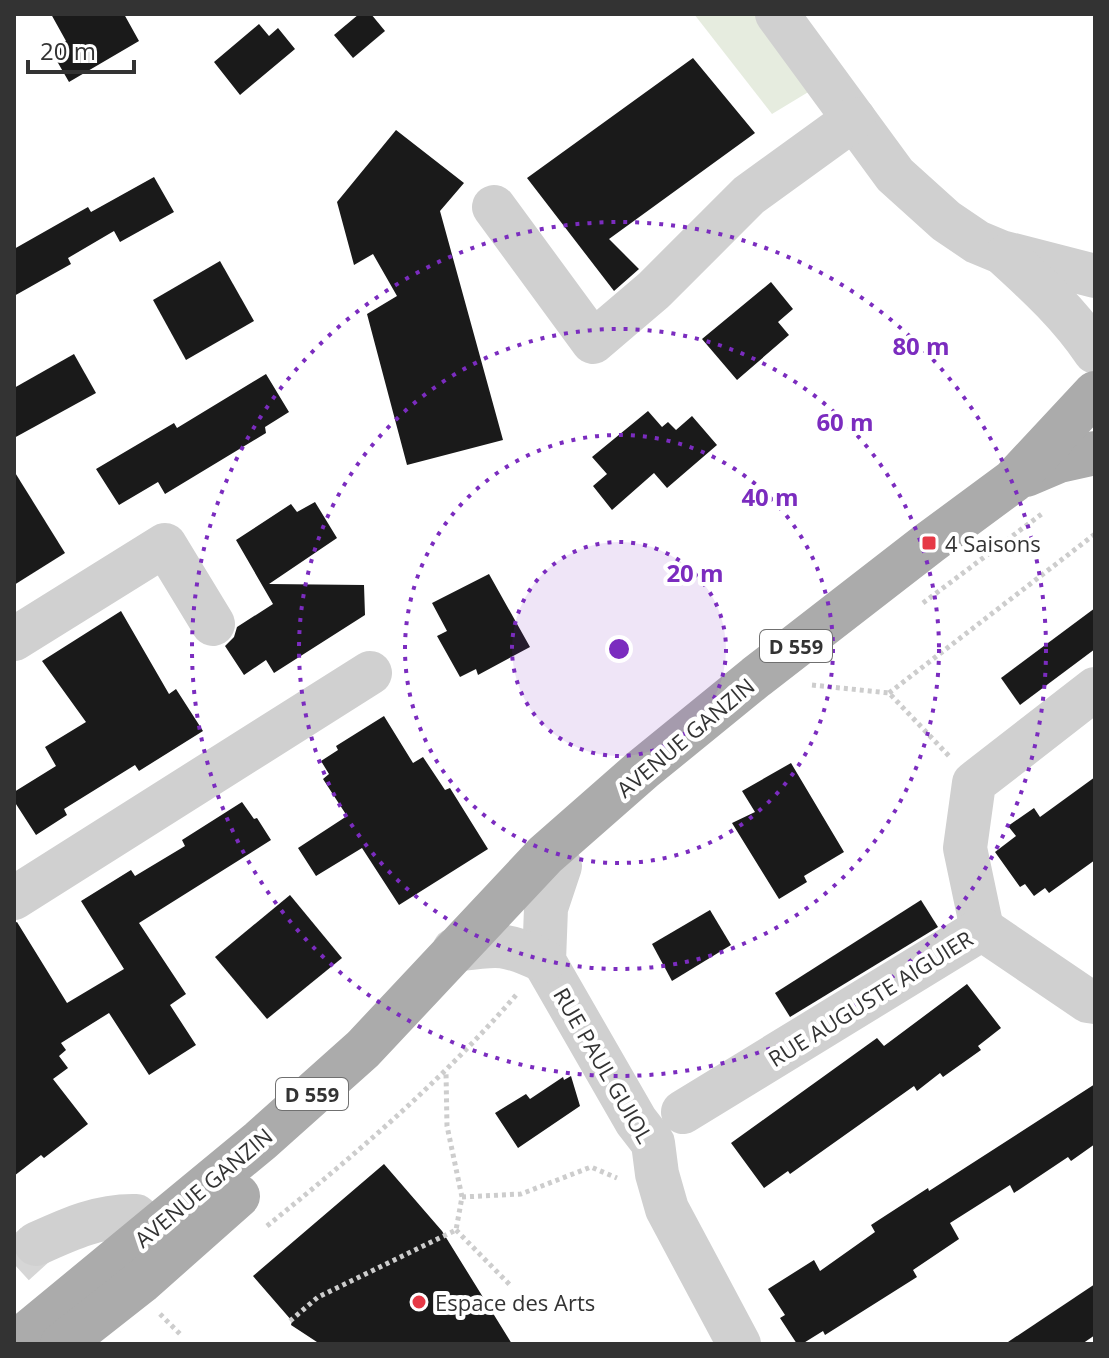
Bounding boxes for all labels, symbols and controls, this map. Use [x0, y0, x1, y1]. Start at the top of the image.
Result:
scale bar [28, 24, 134, 74]
text: 20 m [40, 34, 96, 67]
text: 80 m [892, 329, 950, 362]
text: 60 m [816, 405, 874, 438]
text: 40 m [741, 480, 799, 513]
place label: 4 Saisons [945, 528, 1041, 558]
marker: 4 Saisons [920, 534, 938, 552]
text: 20 m [666, 556, 724, 589]
road number: D 559 [760, 630, 832, 662]
centre of rings [605, 635, 633, 663]
street label: AVENUE GANZIN [610, 670, 760, 804]
street label: RUE AUGUSTE AIGUIER [762, 923, 978, 1073]
street label: RUE PAUL GUIOL [547, 982, 661, 1148]
road number: D 559 [276, 1078, 348, 1110]
street label: AVENUE GANZIN [128, 1120, 278, 1254]
place label: Espace des Arts [435, 1287, 595, 1317]
marker: Espace des Arts [410, 1293, 428, 1311]

